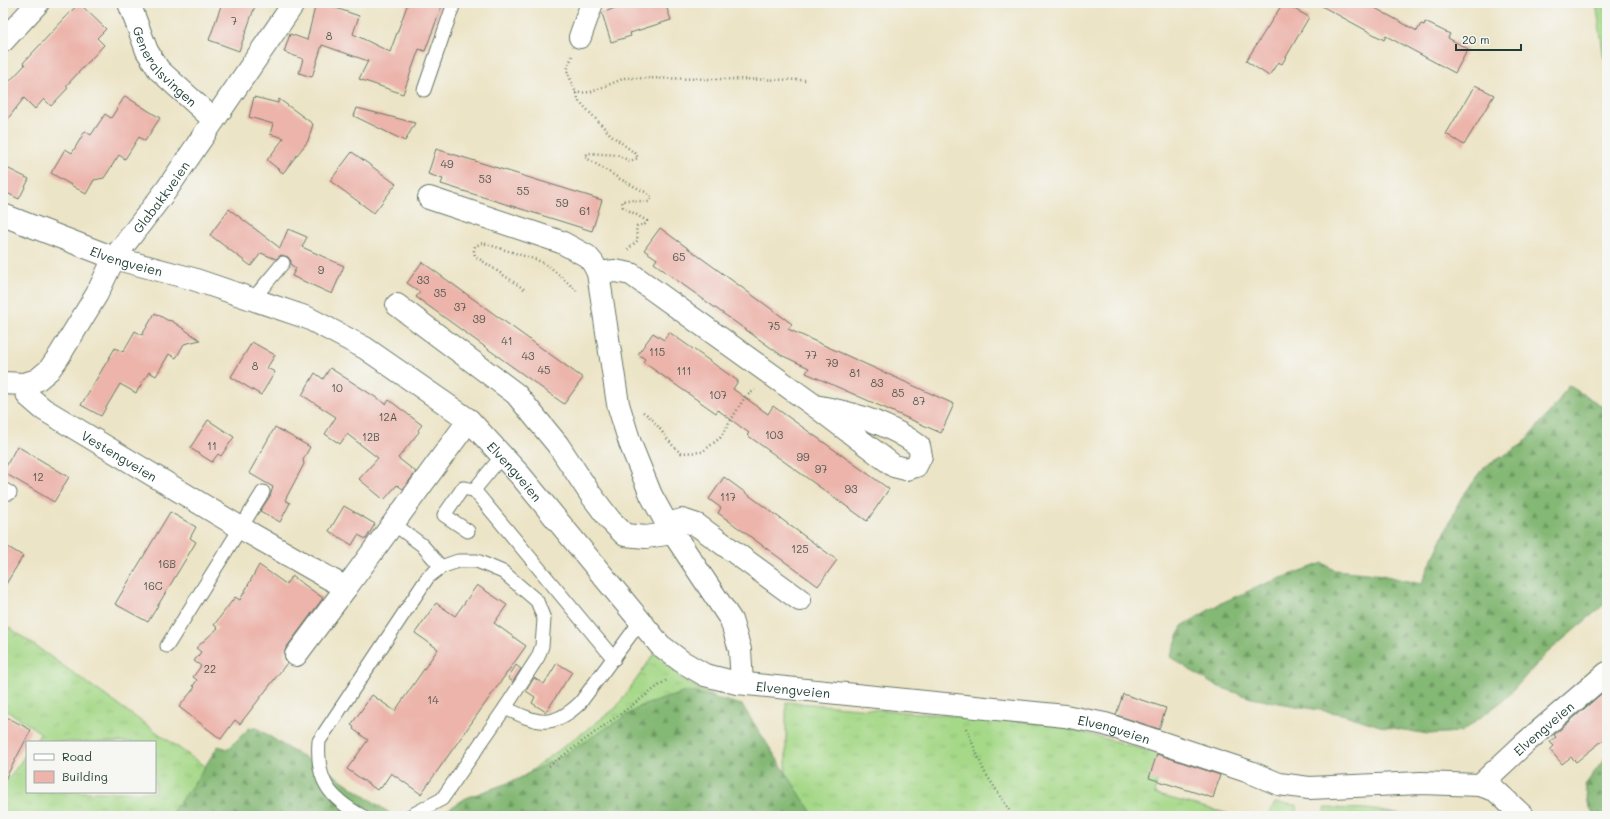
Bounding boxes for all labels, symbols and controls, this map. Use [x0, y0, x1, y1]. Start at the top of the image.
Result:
house number: 7 [231, 13, 237, 28]
street label: Generalsvingen [130, 23, 201, 109]
scale bar [1456, 26, 1521, 52]
house number: 8 [326, 28, 333, 43]
text: 20 m [1462, 31, 1490, 47]
house number: 49 [441, 156, 454, 171]
street label: Glabakkveien [128, 157, 192, 236]
house number: 53 [479, 171, 492, 186]
house number: 55 [517, 183, 529, 198]
house number: 59 [556, 195, 569, 210]
house number: 61 [579, 203, 591, 218]
street label: Elvengveien [88, 241, 165, 279]
house number: 65 [672, 249, 686, 264]
house number: 9 [318, 262, 325, 277]
house number: 33 [417, 272, 430, 287]
house number: 35 [434, 285, 446, 300]
house number: 37 [454, 299, 466, 314]
house number: 39 [473, 311, 486, 326]
house number: 75 [768, 318, 780, 333]
house number: 41 [501, 333, 513, 348]
house number: 115 [649, 344, 665, 359]
house number: 77 [805, 347, 817, 362]
house number: 43 [522, 348, 535, 363]
house number: 79 [826, 355, 839, 370]
house number: 8 [252, 358, 259, 373]
house number: 45 [538, 362, 550, 377]
house number: 111 [677, 363, 691, 378]
house number: 81 [849, 365, 861, 380]
house number: 83 [870, 375, 884, 390]
house number: 10 [331, 380, 343, 395]
house number: 85 [891, 385, 905, 400]
house number: 107 [709, 387, 727, 402]
house number: 87 [913, 393, 925, 408]
house number: 12A [379, 409, 397, 424]
street label: Vestengveien [79, 426, 161, 484]
house number: 103 [765, 427, 784, 442]
house number: 12B [362, 429, 380, 444]
street label: Elvengveien [484, 437, 546, 504]
house number: 11 [207, 438, 217, 453]
house number: 99 [796, 449, 810, 464]
house number: 97 [815, 461, 827, 476]
house number: 12 [32, 469, 44, 484]
house number: 93 [845, 481, 858, 496]
house number: 117 [720, 489, 736, 504]
house number: 125 [791, 541, 809, 556]
house number: 16B [158, 556, 176, 571]
house number: 16C [143, 578, 163, 593]
house number: 22 [204, 661, 216, 676]
street label: Elvengveien [755, 676, 831, 701]
house number: 14 [427, 692, 439, 707]
street label: Elvengveien [1509, 697, 1577, 759]
street label: Elvengveien [1077, 710, 1153, 747]
legend [26, 741, 156, 793]
text: Road [62, 748, 92, 764]
text: Building [62, 768, 108, 784]

